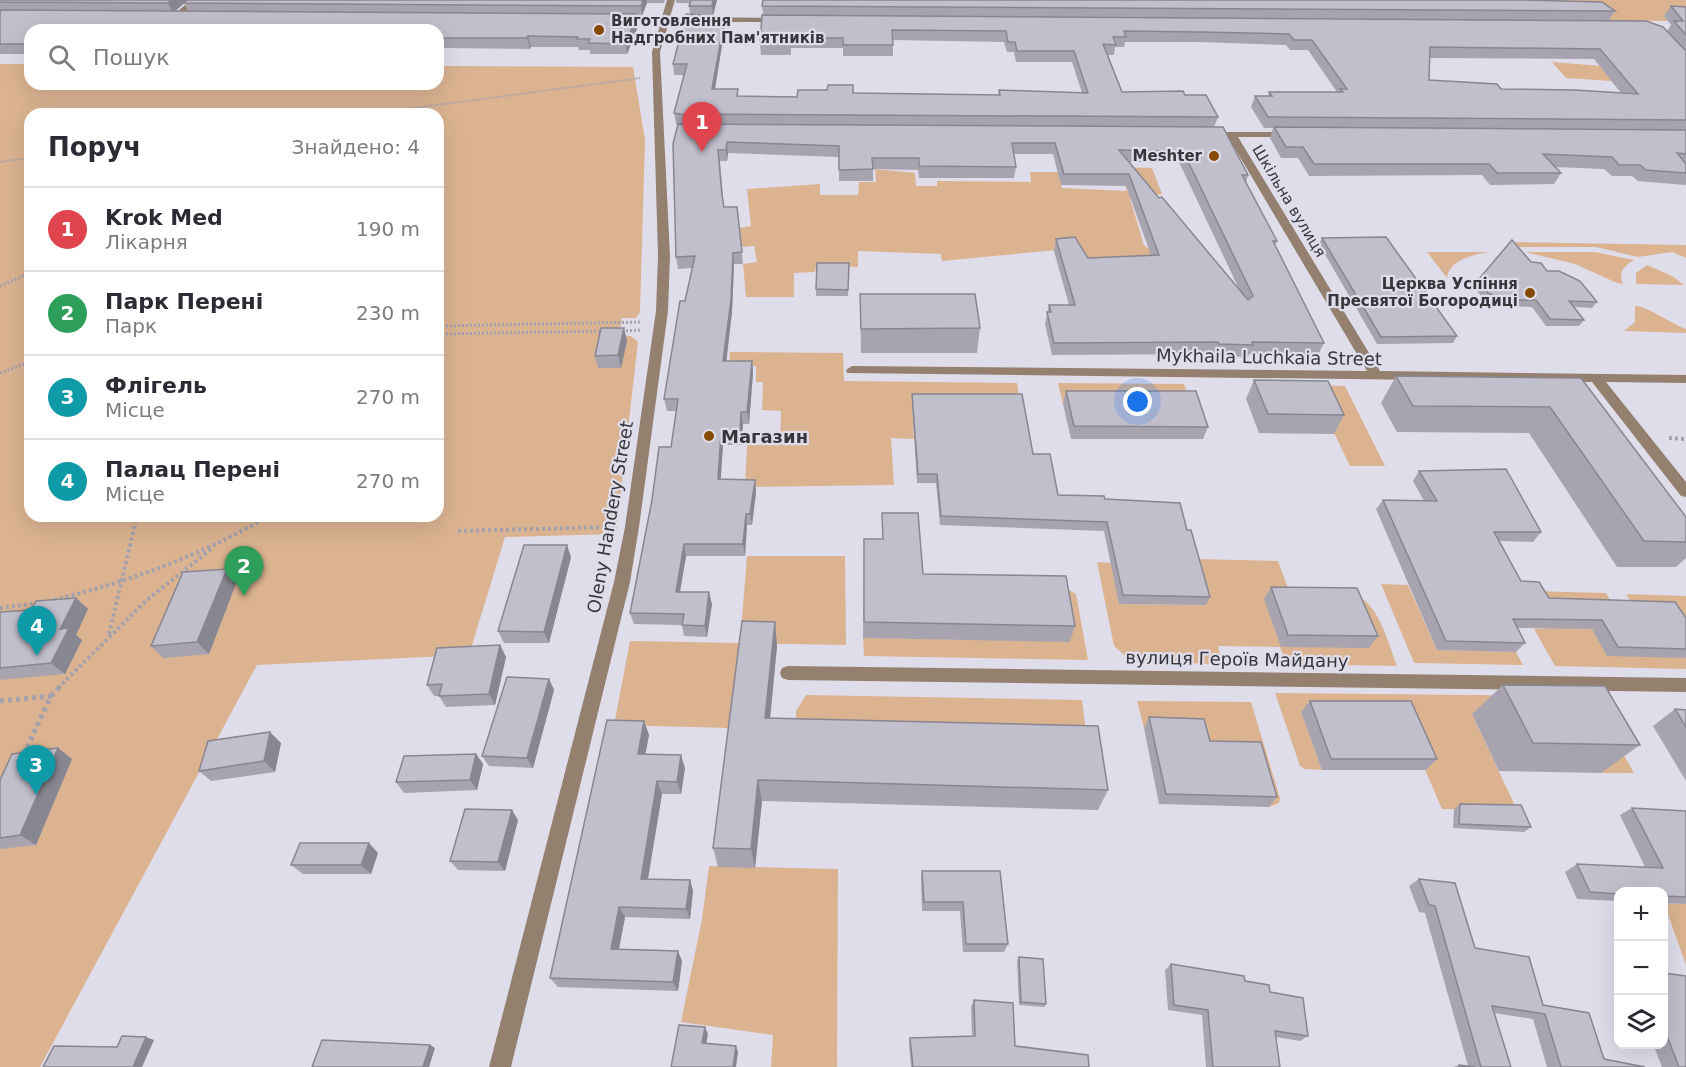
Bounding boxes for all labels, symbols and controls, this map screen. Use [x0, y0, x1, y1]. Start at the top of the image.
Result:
place label: Виготовлення Надгробних Пам'ятників [611, 12, 824, 47]
marker: Виготовлення Надгробних Пам'ятників [592, 23, 606, 37]
search box [24, 24, 444, 90]
icon: search [45, 41, 78, 74]
text: Пошук [93, 45, 169, 70]
pin: 1 [682, 102, 722, 152]
text: Поруч [48, 132, 141, 162]
text: Знайдено: 4 [292, 135, 420, 159]
street label: Шкільна вулиця [1248, 142, 1330, 260]
place label: Meshter [1133, 147, 1203, 165]
marker: Meshter [1207, 149, 1221, 163]
text: Krok Med [105, 205, 223, 230]
text: 1 [61, 217, 74, 241]
text: 190 m [356, 217, 420, 241]
text: Лікарня [105, 230, 188, 254]
place label: Церква Успіння Пресвятої Богородиці [1327, 275, 1518, 310]
marker: Церква Успіння Пресвятої Богородиці [1523, 286, 1537, 300]
text: Парк Перені [105, 289, 263, 314]
text: 2 [61, 301, 74, 325]
text: 230 m [356, 301, 420, 325]
text: Парк [105, 314, 157, 338]
street label: Mykhaila Luchkaia Street [1156, 345, 1382, 369]
text: Флігель [105, 373, 207, 398]
text: 3 [61, 385, 74, 409]
text: 270 m [356, 385, 420, 409]
your location [1123, 387, 1152, 416]
text: Місце [105, 398, 165, 422]
street label: Oleny Handery Street [583, 419, 637, 615]
place label: Магазин [721, 426, 808, 447]
marker: Магазин [702, 429, 716, 443]
text: Палац Перені [105, 457, 280, 482]
text: 4 [61, 469, 74, 493]
text: 270 m [356, 469, 420, 493]
text: Місце [105, 482, 165, 506]
pin: 2 [224, 546, 264, 596]
pin: 4 [18, 606, 57, 656]
street label: вулиця Героїв Майдану [1125, 647, 1349, 671]
pin: 3 [16, 746, 56, 795]
map controls [1614, 887, 1668, 1049]
button: + [1614, 887, 1668, 941]
button: − [1614, 941, 1668, 995]
button: layers [1614, 995, 1668, 1049]

